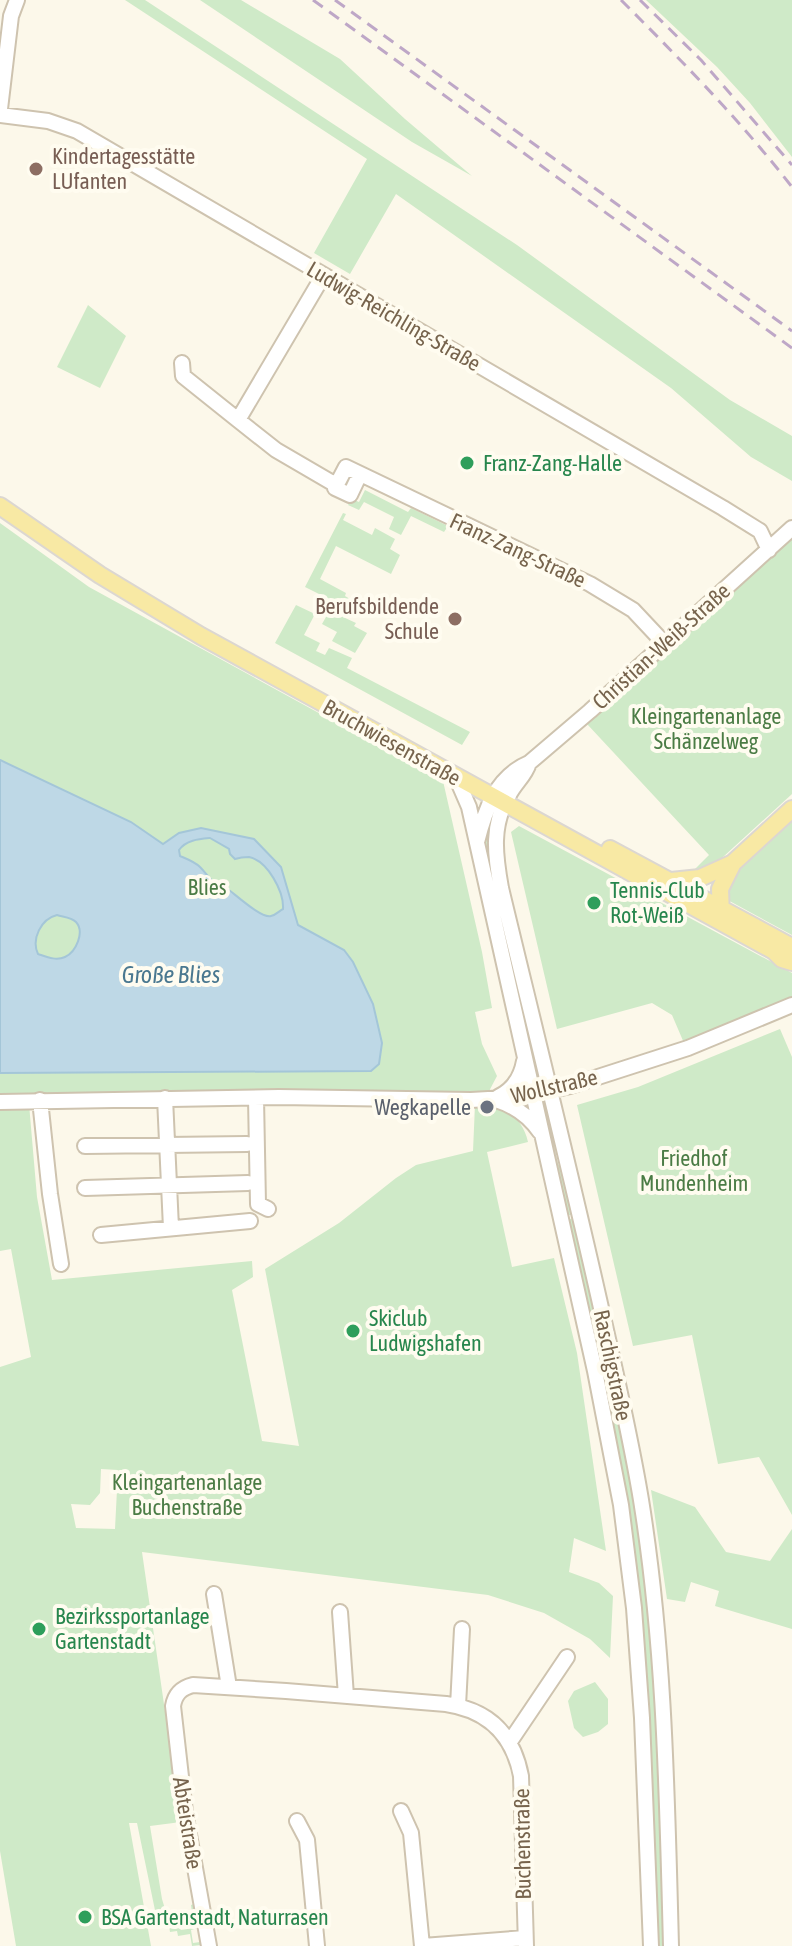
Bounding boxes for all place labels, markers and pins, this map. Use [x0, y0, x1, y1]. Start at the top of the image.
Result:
place label: Kindertagesstätte LUfanten [52, 143, 195, 194]
marker: Kindertagesstätte LUfanten [27, 160, 45, 178]
place label: Franz-Zang-Halle [483, 450, 622, 476]
marker: Franz-Zang-Halle [458, 454, 476, 472]
place label: Berufsbildende Schule [315, 593, 439, 644]
marker: Berufsbildende Schule [446, 610, 464, 628]
place label: Tennis-Club Rot-Weiß [610, 877, 705, 928]
marker: Tennis-Club Rot-Weiß [585, 894, 603, 912]
place label: Wegkapelle [375, 1094, 471, 1120]
marker: Wegkapelle [478, 1098, 496, 1116]
place label: Skiclub Ludwigshafen [369, 1305, 482, 1356]
marker: Skiclub Ludwigshafen [344, 1322, 362, 1340]
place label: Bezirkssportanlage Gartenstadt [55, 1603, 209, 1654]
marker: Bezirkssportanlage Gartenstadt [30, 1620, 48, 1638]
place label: BSA Gartenstadt, Naturrasen [101, 1904, 329, 1930]
marker: BSA Gartenstadt, Naturrasen [76, 1908, 94, 1926]

